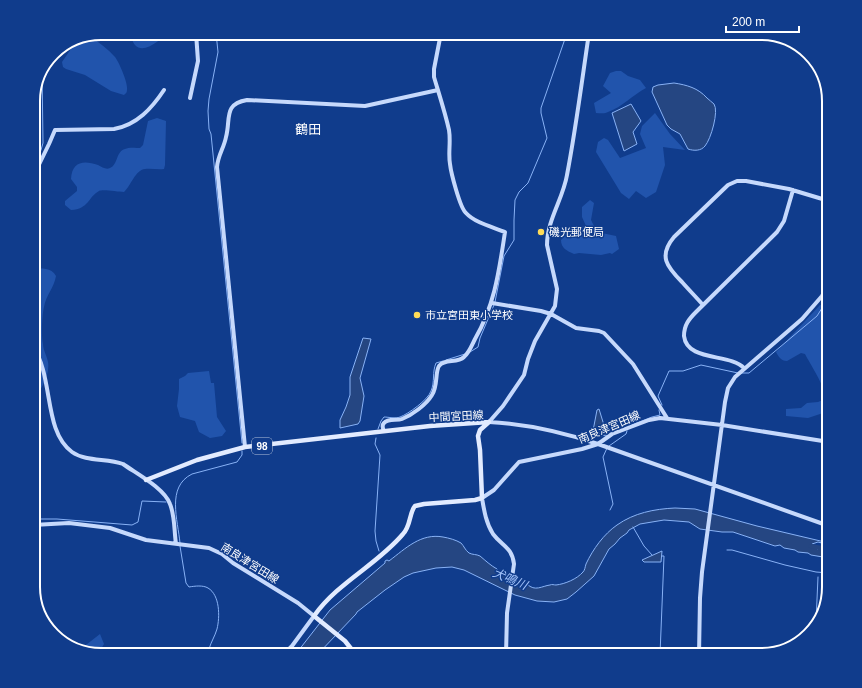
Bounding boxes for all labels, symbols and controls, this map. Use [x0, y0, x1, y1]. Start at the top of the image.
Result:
scale bar [726, 8, 799, 34]
text: 200 m [732, 15, 765, 29]
district label: 鶴田 [295, 122, 321, 137]
place label: 磯光郵便局 [549, 226, 604, 238]
marker: 磯光郵便局 [536, 227, 546, 237]
place label: 市立宮田東小学校 [425, 309, 513, 321]
marker: 市立宮田東小学校 [412, 310, 422, 320]
street label: 中間宮田線 [428, 409, 484, 423]
street label: 南良津宮田線 [576, 409, 642, 445]
road number: 98 [252, 438, 272, 454]
street label: 南良津宮田線 [219, 540, 281, 586]
water label: 犬鳴川 [491, 566, 531, 593]

